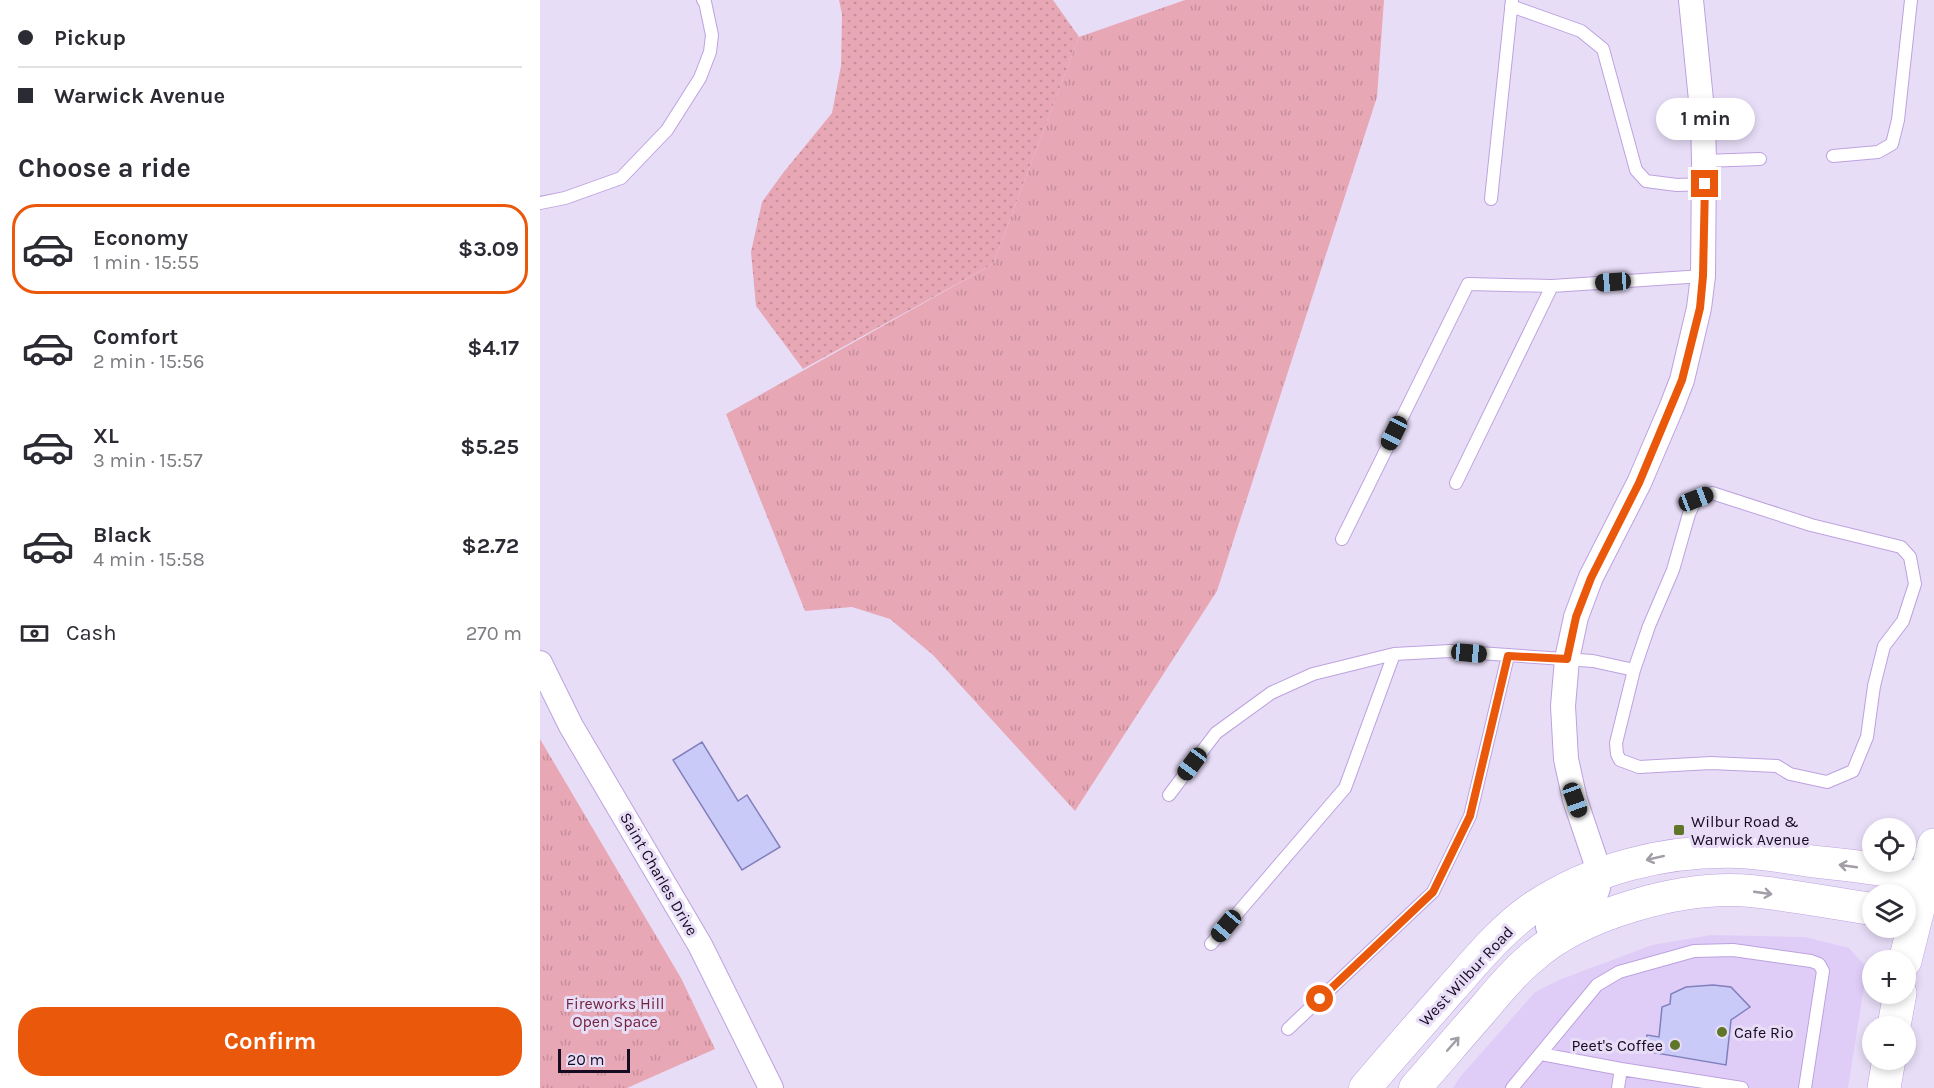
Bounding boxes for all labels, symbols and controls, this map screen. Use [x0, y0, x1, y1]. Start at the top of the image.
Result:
text: Pickup [54, 25, 126, 51]
text: Warwick Avenue [54, 83, 225, 109]
callout: 1 min [1656, 97, 1754, 139]
text: 1 min [1680, 107, 1731, 130]
text: Choose a ride [18, 152, 191, 184]
route end [1691, 170, 1718, 197]
icon: car [21, 222, 75, 276]
text: Economy [93, 225, 188, 251]
text: $3.09 [458, 236, 519, 262]
text: 1 min · 15:55 [93, 251, 199, 274]
car [1594, 272, 1632, 292]
icon: car [21, 321, 75, 375]
text: Comfort [93, 324, 178, 350]
text: $4.17 [467, 335, 519, 361]
text: 2 min · 15:56 [93, 350, 204, 373]
car [1378, 413, 1410, 453]
icon: car [21, 420, 75, 474]
text: XL [93, 423, 119, 449]
text: $5.25 [460, 434, 519, 460]
text: 3 min · 15:57 [93, 449, 203, 472]
car [1676, 484, 1716, 514]
icon: car [21, 519, 75, 573]
text: Black [93, 522, 152, 548]
text: $2.72 [462, 533, 519, 559]
text: 4 min · 15:58 [93, 548, 205, 571]
icon: cash [18, 617, 51, 650]
text: Cash [66, 620, 116, 646]
text: 270 m [466, 622, 522, 645]
car [1450, 642, 1488, 664]
car [1174, 744, 1210, 784]
car [1560, 780, 1590, 820]
street label: Saint Charles Drive [616, 809, 702, 939]
place label: Wilbur Road & Warwick Avenue [1691, 812, 1809, 849]
map controls [1862, 818, 1916, 1070]
button: locate [1862, 818, 1916, 872]
marker: Wilbur Road & Warwick Avenue [1672, 823, 1686, 837]
one-way arrow [1645, 853, 1664, 865]
one-way arrow [1839, 861, 1858, 872]
button: layers [1862, 884, 1916, 938]
one-way arrow [1753, 887, 1773, 898]
car [1208, 906, 1244, 946]
street label: West Wilbur Road [1415, 922, 1517, 1030]
button: + [1862, 950, 1916, 1004]
route start [1306, 985, 1333, 1012]
park label: Fireworks Hill Open Space [566, 994, 664, 1031]
button: Confirm [18, 1007, 522, 1076]
button: − [1862, 1016, 1916, 1070]
place label: Cafe Rio [1734, 1023, 1793, 1042]
marker: Cafe Rio [1715, 1025, 1729, 1039]
place label: Peet's Coffee [1571, 1036, 1663, 1055]
one-way arrow [1446, 1037, 1460, 1052]
marker: Peet's Coffee [1668, 1038, 1682, 1052]
scale bar [558, 1046, 630, 1074]
text: 20 m [567, 1050, 605, 1069]

